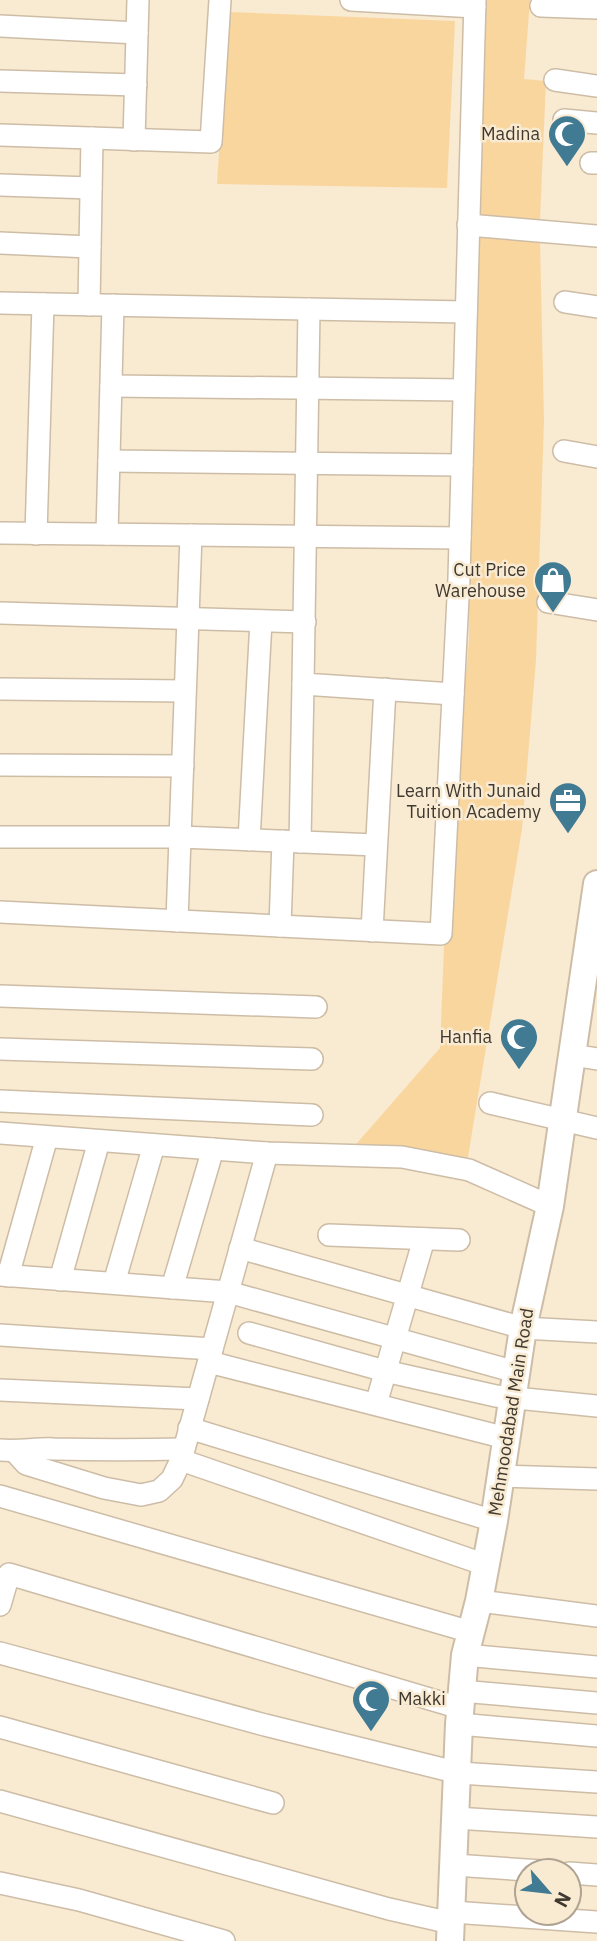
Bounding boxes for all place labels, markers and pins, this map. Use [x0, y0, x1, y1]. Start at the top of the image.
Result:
mosque icon: Madina [546, 113, 588, 168]
place label: Madina [481, 122, 540, 145]
place label: Cut Price Warehouse [435, 558, 526, 602]
shop icon: Cut Price Warehouse [532, 559, 574, 614]
place label: Learn With Junaid Tuition Academy [396, 779, 541, 823]
office icon: Learn With Junaid Tuition Academy [547, 780, 589, 835]
mosque icon: Hanfia [498, 1016, 540, 1071]
place label: Hanfia [440, 1025, 492, 1048]
mosque icon: Makki [350, 1678, 392, 1733]
place label: Makki [398, 1687, 446, 1710]

